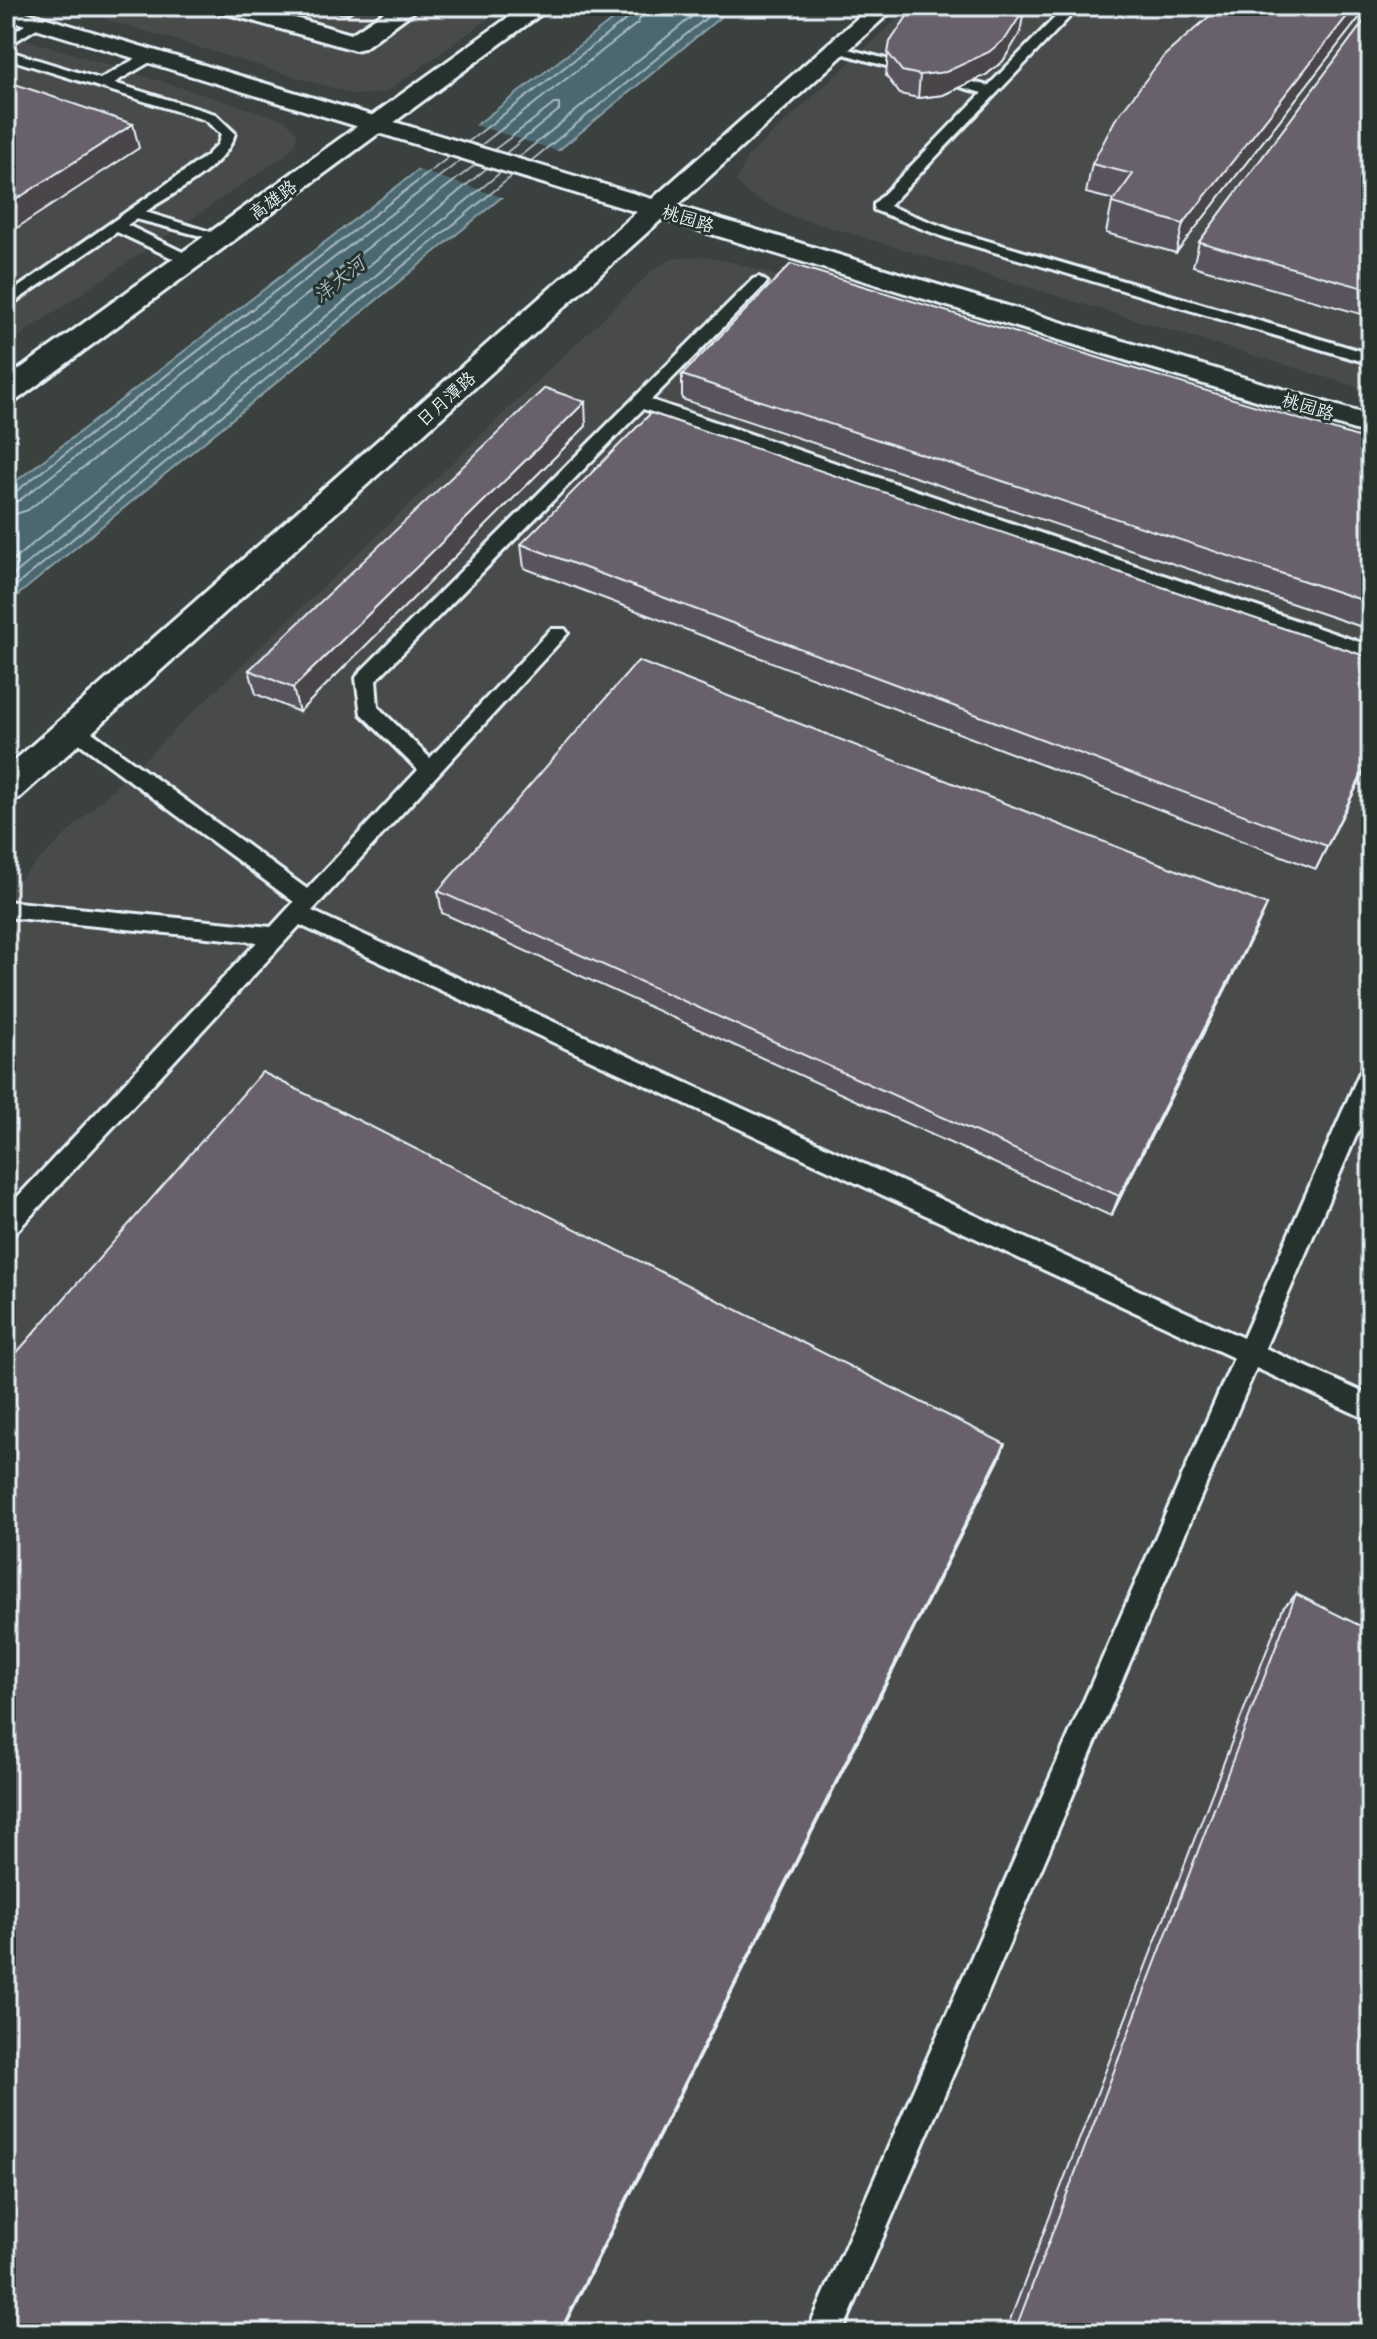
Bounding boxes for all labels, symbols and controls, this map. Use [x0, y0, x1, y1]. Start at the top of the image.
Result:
street label: 高雄路 [244, 174, 302, 226]
street label: 桃园路 [659, 200, 717, 238]
water label: 洋大河 [308, 248, 373, 308]
street label: 日月潭路 [411, 366, 481, 432]
street label: 桃园路 [1279, 388, 1337, 426]

